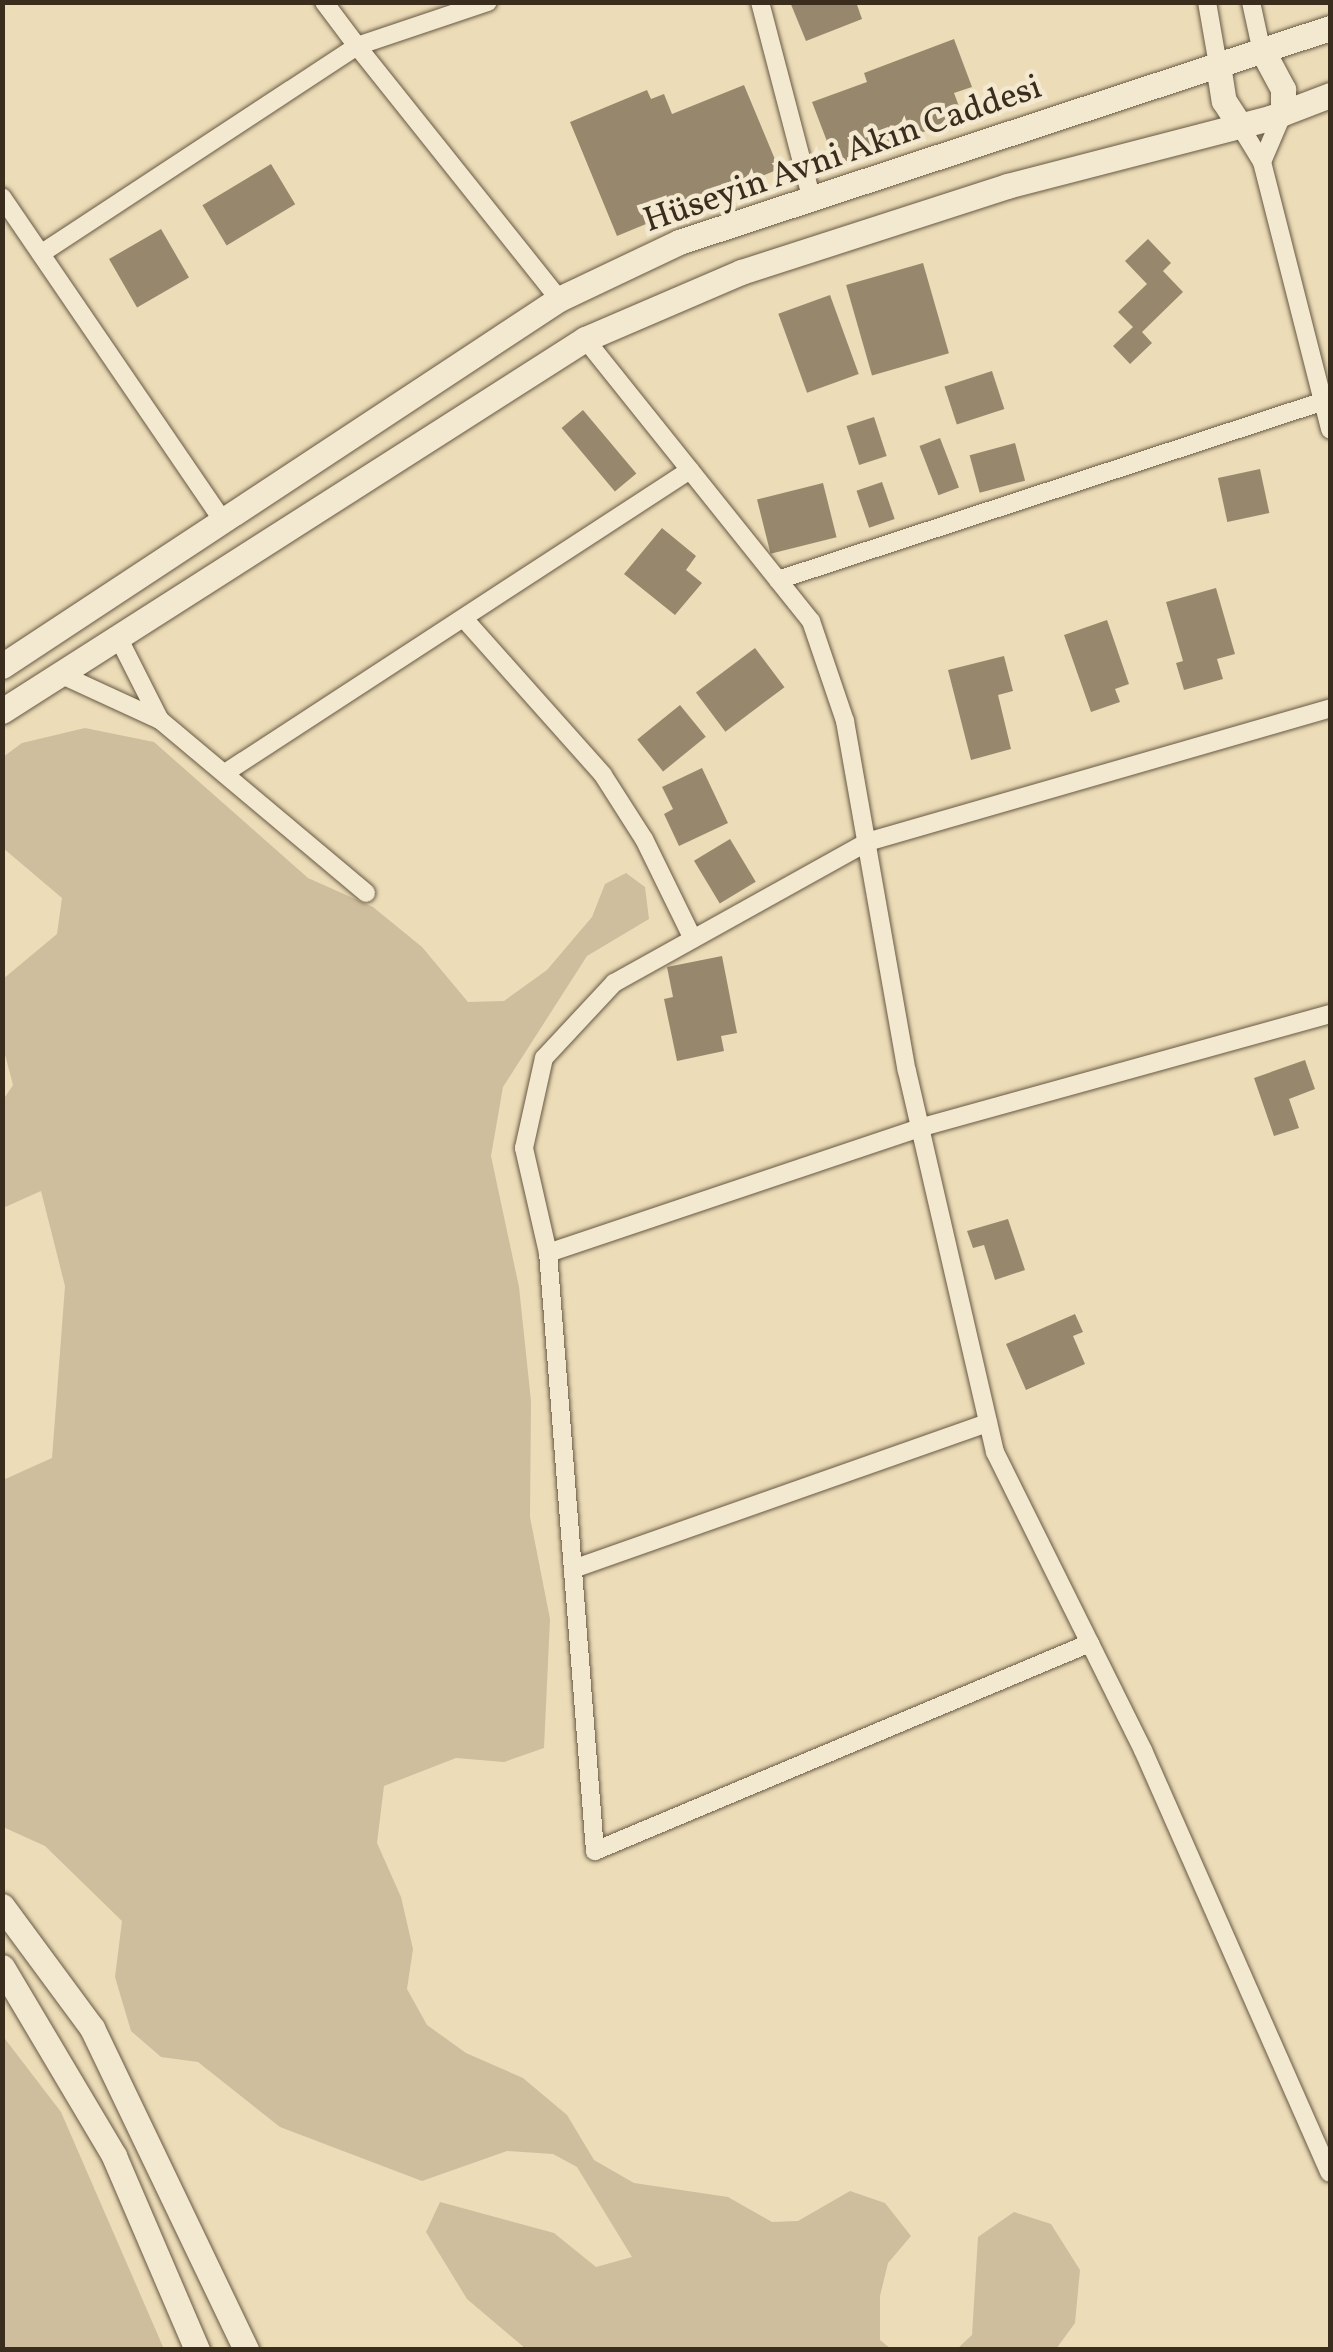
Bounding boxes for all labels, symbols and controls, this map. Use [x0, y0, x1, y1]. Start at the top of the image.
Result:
street label: Hüseyin Avni Akın Caddesi [638, 67, 1048, 243]

